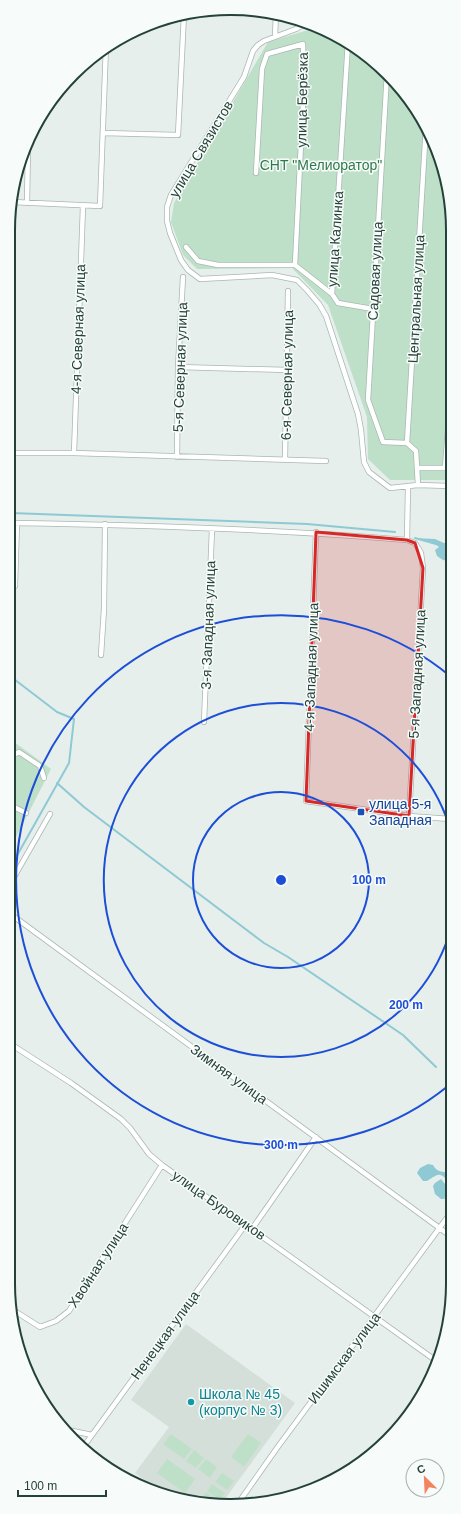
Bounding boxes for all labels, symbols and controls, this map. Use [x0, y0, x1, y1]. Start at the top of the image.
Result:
street label: улица Берёзка [293, 52, 311, 148]
street label: улица Связистов [166, 98, 236, 200]
park label: СНТ "Мелиоратор" [260, 157, 382, 173]
street label: улица Калинка [324, 190, 346, 288]
street label: Садовая улица [364, 221, 386, 321]
street label: Центральная улица [405, 234, 427, 364]
street label: 4-я Северная улица [68, 263, 88, 394]
street label: 5-я Северная улица [170, 301, 190, 432]
street label: 6-я Северная улица [278, 310, 296, 440]
street label: 3-я Западная улица [198, 560, 218, 690]
street label: 4-я Западная улица [301, 602, 321, 732]
street label: 5-я Западная улица [406, 609, 428, 739]
place label: улица 5-я Западная [369, 796, 432, 828]
marker: улица 5-я Западная [356, 807, 366, 817]
centre of rings [274, 873, 288, 887]
text: 100 m [352, 873, 386, 887]
text: 200 m [389, 998, 423, 1012]
street label: Зимняя улица [187, 1041, 271, 1107]
text: 300 m [264, 1138, 298, 1152]
street label: улица Буровиков [169, 1167, 269, 1243]
street label: Хвойная улица [65, 1219, 131, 1310]
street label: Ненецкая улица [127, 1287, 203, 1382]
street label: Ишимская улица [305, 1309, 384, 1407]
place label: Школа № 45 (корпус № 3) [199, 1386, 282, 1418]
marker: Школа № 45 (корпус № 3) [186, 1397, 196, 1407]
north arrow [405, 1458, 445, 1498]
text: С [415, 1462, 427, 1476]
scale bar [18, 1472, 106, 1498]
text: 100 m [24, 1479, 57, 1493]

